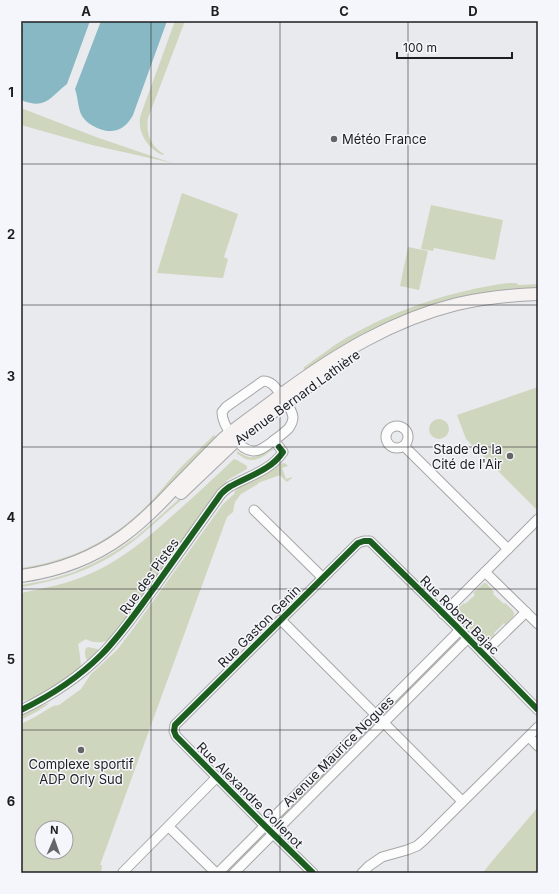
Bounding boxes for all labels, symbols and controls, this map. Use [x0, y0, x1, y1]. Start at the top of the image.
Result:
text: A [81, 3, 91, 19]
text: B [211, 3, 220, 19]
text: C [339, 3, 349, 19]
text: D [468, 3, 478, 19]
scale bar [397, 34, 512, 60]
text: 100 m [403, 40, 437, 55]
text: 1 [8, 84, 14, 100]
place label: Météo France [342, 131, 427, 147]
marker: Météo France [329, 134, 339, 144]
text: 2 [7, 226, 15, 242]
street label: Avenue Bernard Lathière [231, 346, 363, 448]
text: 3 [7, 368, 15, 384]
place label: Stade de la Cité de l'Air [432, 441, 502, 472]
marker: Stade de la Cité de l'Air [505, 451, 515, 461]
text: 4 [7, 509, 16, 525]
street label: Rue des Pistes [116, 535, 182, 617]
street label: Rue Robert Bajac [417, 572, 503, 658]
street label: Rue Gaston Genin [214, 581, 304, 671]
text: 5 [7, 651, 15, 667]
street label: Avenue Maurice Nogues [279, 692, 397, 810]
street label: Rue Alexandre Collenot [194, 739, 306, 851]
marker: Complexe sportif ADP Orly Sud [76, 745, 86, 755]
place label: Complexe sportif ADP Orly Sud [28, 756, 134, 787]
text: 6 [7, 793, 15, 809]
north arrow [34, 820, 74, 860]
text: N [50, 823, 59, 837]

